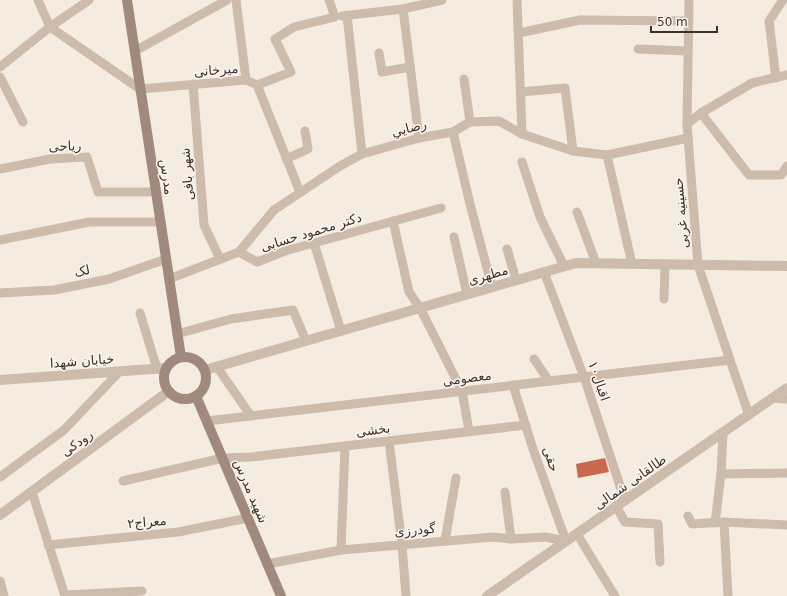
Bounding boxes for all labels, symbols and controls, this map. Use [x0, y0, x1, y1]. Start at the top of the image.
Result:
scale bar [651, 8, 717, 34]
text: 50 m [657, 15, 688, 29]
street label: میرخانی [193, 61, 239, 80]
street label: رضایي [390, 116, 428, 141]
street label: ریاحی [48, 138, 82, 155]
street label: شهر بافی [177, 147, 198, 201]
street label: مدرس [156, 158, 177, 196]
street label: حسینیه غربی [670, 177, 693, 249]
street label: دکتر محمود حسابی [259, 209, 364, 255]
street label: لک [73, 262, 91, 280]
street label: مطهری [466, 262, 510, 289]
street label: خیابان شهدا [49, 351, 115, 372]
street label: اقبال۱۰ [585, 359, 613, 403]
street label: معصومی [442, 368, 492, 389]
street label: بخشی [355, 420, 391, 440]
street label: رودکی [58, 427, 96, 460]
street label: حقی [540, 445, 562, 473]
street label: طالقانی شمالی [591, 452, 669, 512]
street label: شهید مدرس [230, 457, 271, 525]
street label: معراج۲ [127, 513, 167, 532]
street label: گودرزی [394, 521, 437, 540]

